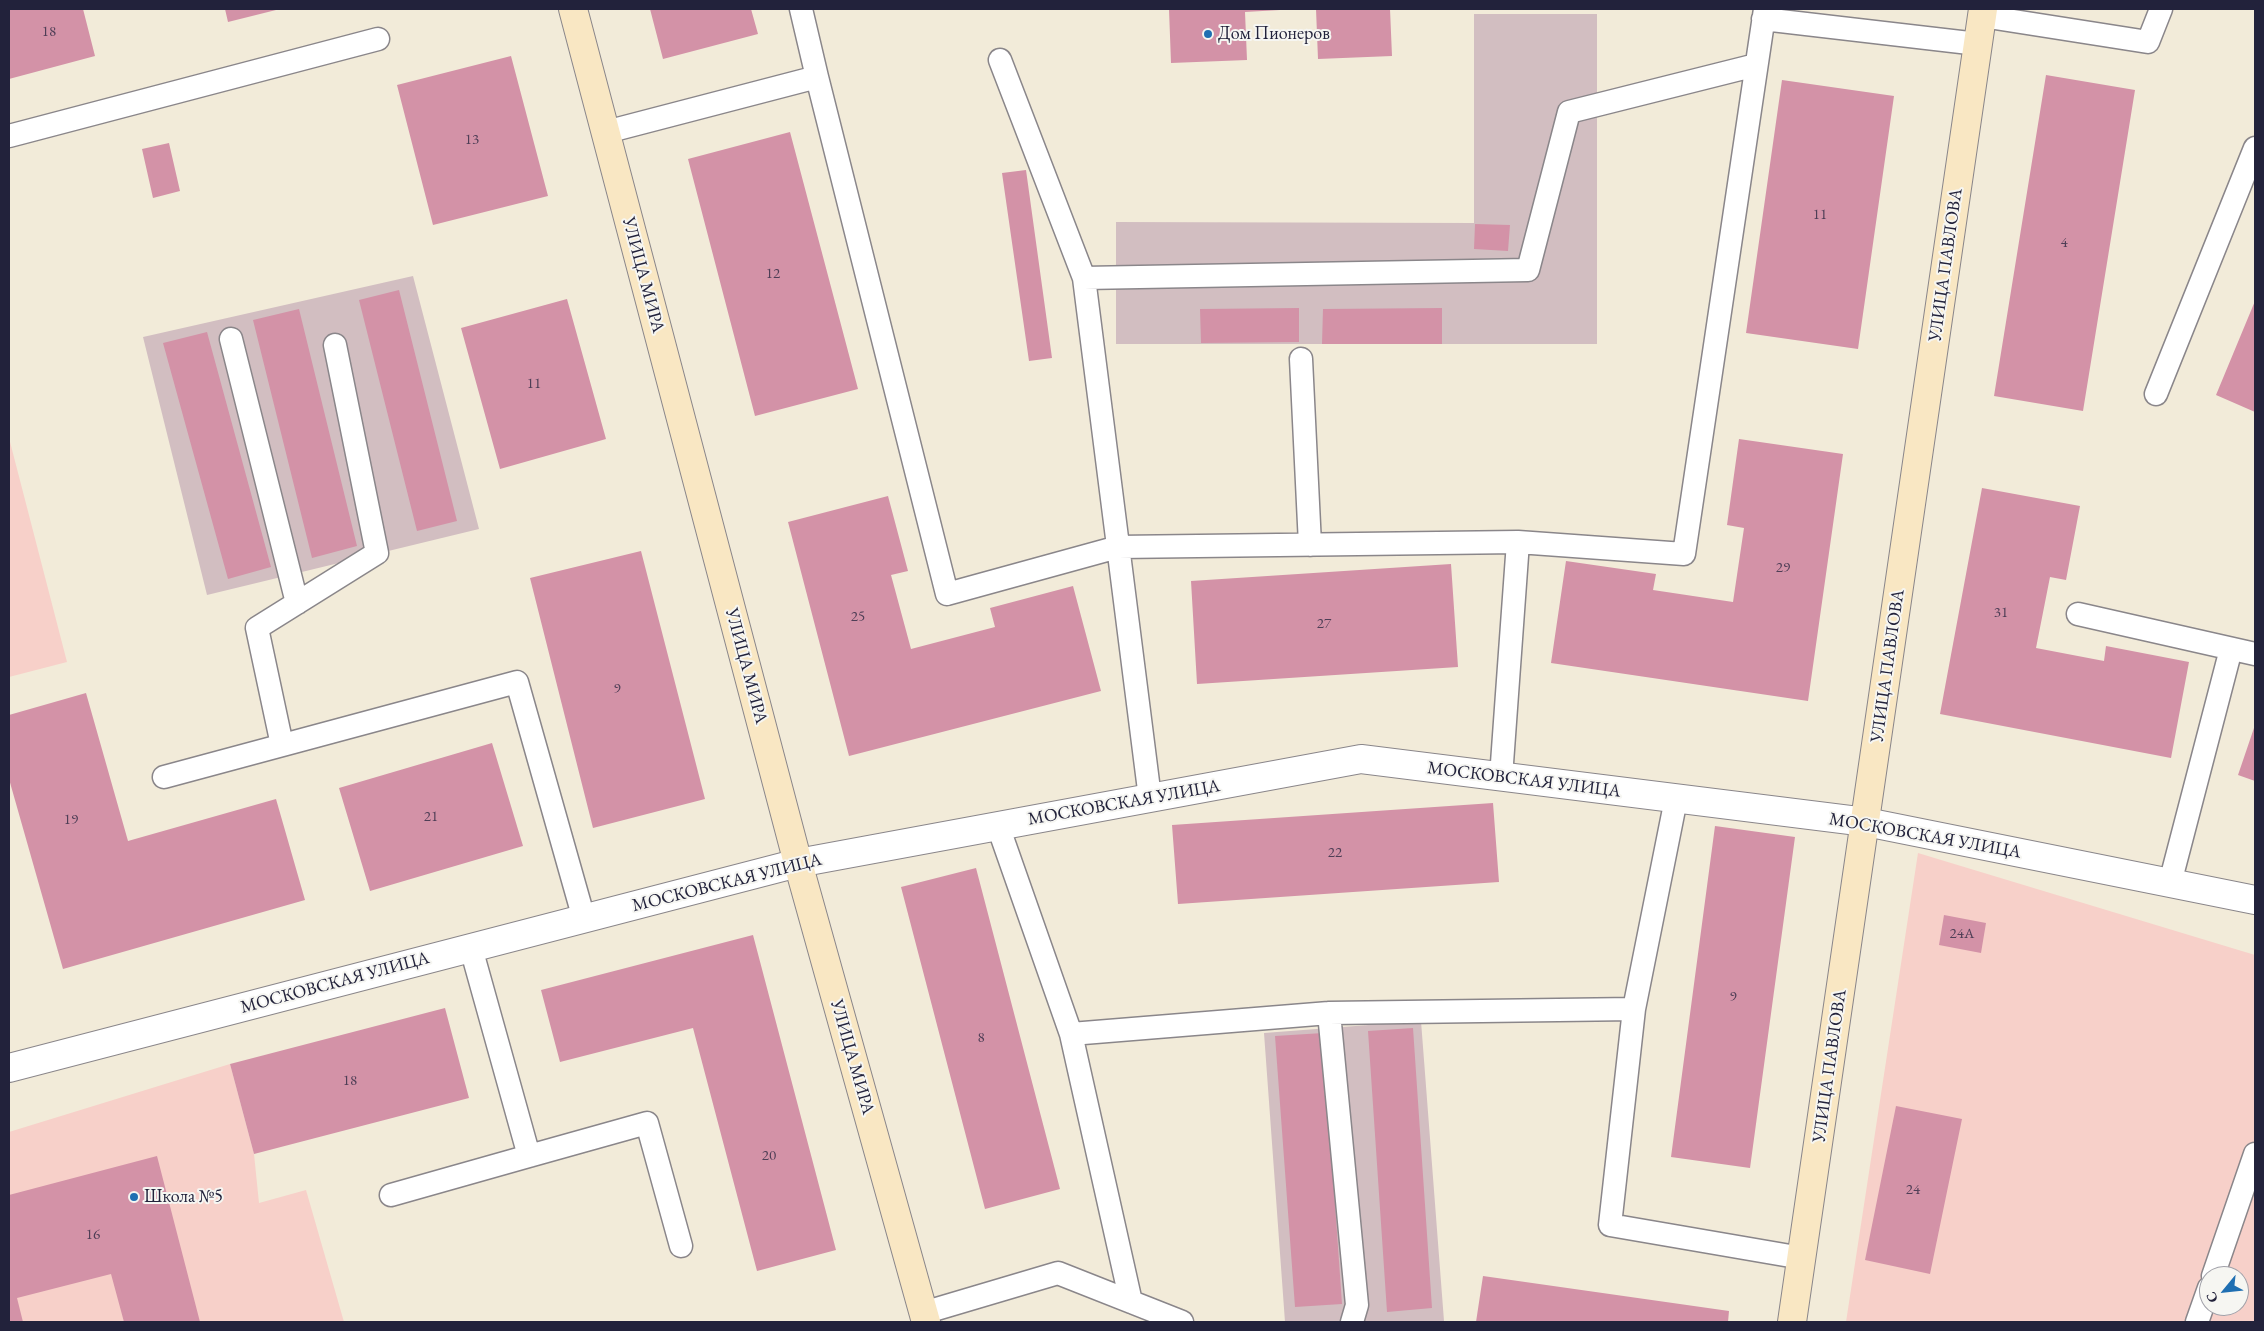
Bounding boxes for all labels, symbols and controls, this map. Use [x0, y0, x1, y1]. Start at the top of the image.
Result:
house number: 18 [42, 23, 56, 41]
place label: Дом Пионеров [1218, 23, 1330, 45]
marker: Дом Пионеров [1202, 28, 1214, 40]
house number: 13 [465, 131, 479, 149]
street label: УЛИЦА ПАВЛОВА [1925, 187, 1967, 343]
house number: 11 [1813, 206, 1827, 224]
street label: УЛИЦА МИРА [617, 215, 669, 335]
house number: 4 [2060, 234, 2068, 252]
house number: 12 [766, 265, 780, 283]
house number: 11 [527, 375, 541, 393]
house number: 29 [1776, 559, 1790, 577]
street label: УЛИЦА ПАВЛОВА [1867, 588, 1909, 744]
house number: 31 [1994, 604, 2008, 622]
street label: УЛИЦА МИРА [720, 606, 772, 726]
house number: 25 [851, 608, 865, 626]
house number: 27 [1317, 615, 1331, 633]
house number: 9 [613, 680, 621, 698]
street label: МОСКОВСКАЯ УЛИЦА [1426, 757, 1622, 803]
street label: МОСКОВСКАЯ УЛИЦА [1026, 775, 1222, 831]
house number: 21 [424, 808, 438, 826]
street label: МОСКОВСКАЯ УЛИЦА [1827, 808, 2023, 864]
house number: 19 [64, 811, 78, 829]
house number: 22 [1328, 844, 1342, 862]
street label: МОСКОВСКАЯ УЛИЦА [630, 849, 824, 917]
house number: 24А [1950, 925, 1974, 943]
street label: МОСКОВСКАЯ УЛИЦА [238, 947, 432, 1019]
house number: 9 [1729, 988, 1737, 1006]
street label: УЛИЦА ПАВЛОВА [1809, 988, 1851, 1144]
street label: УЛИЦА МИРА [825, 997, 879, 1117]
house number: 8 [977, 1029, 985, 1047]
house number: 18 [343, 1072, 357, 1090]
house number: 20 [762, 1147, 776, 1165]
house number: 24 [1906, 1181, 1920, 1199]
place label: Школа №5 [144, 1186, 223, 1208]
marker: Школа №5 [128, 1191, 140, 1203]
house number: 16 [86, 1226, 100, 1244]
north arrow [2199, 1266, 2249, 1316]
text: С [2201, 1289, 2222, 1306]

